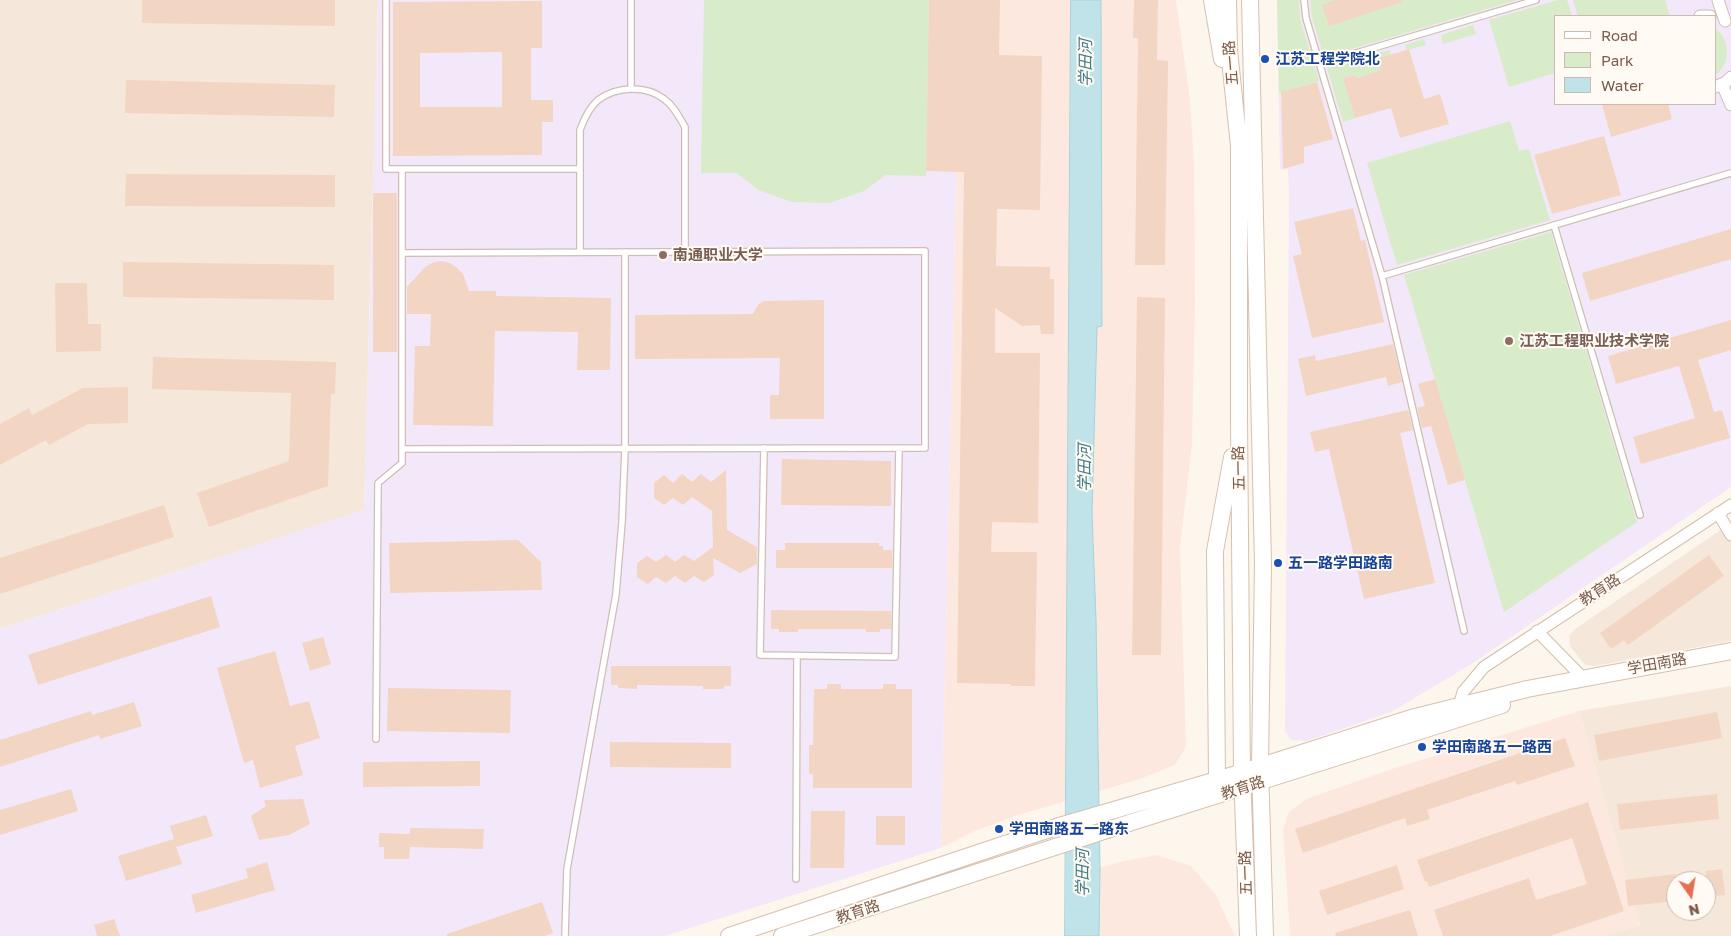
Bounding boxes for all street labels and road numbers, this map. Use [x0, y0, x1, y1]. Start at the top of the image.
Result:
street label: 五一路 [1220, 40, 1242, 86]
street label: 五一路 [1230, 445, 1248, 491]
street label: 教育路 [1576, 570, 1624, 610]
street label: 学田南路 [1626, 650, 1688, 678]
street label: 教育路 [1219, 772, 1267, 804]
street label: 五一路 [1236, 850, 1256, 896]
street label: 教育路 [834, 896, 882, 928]

